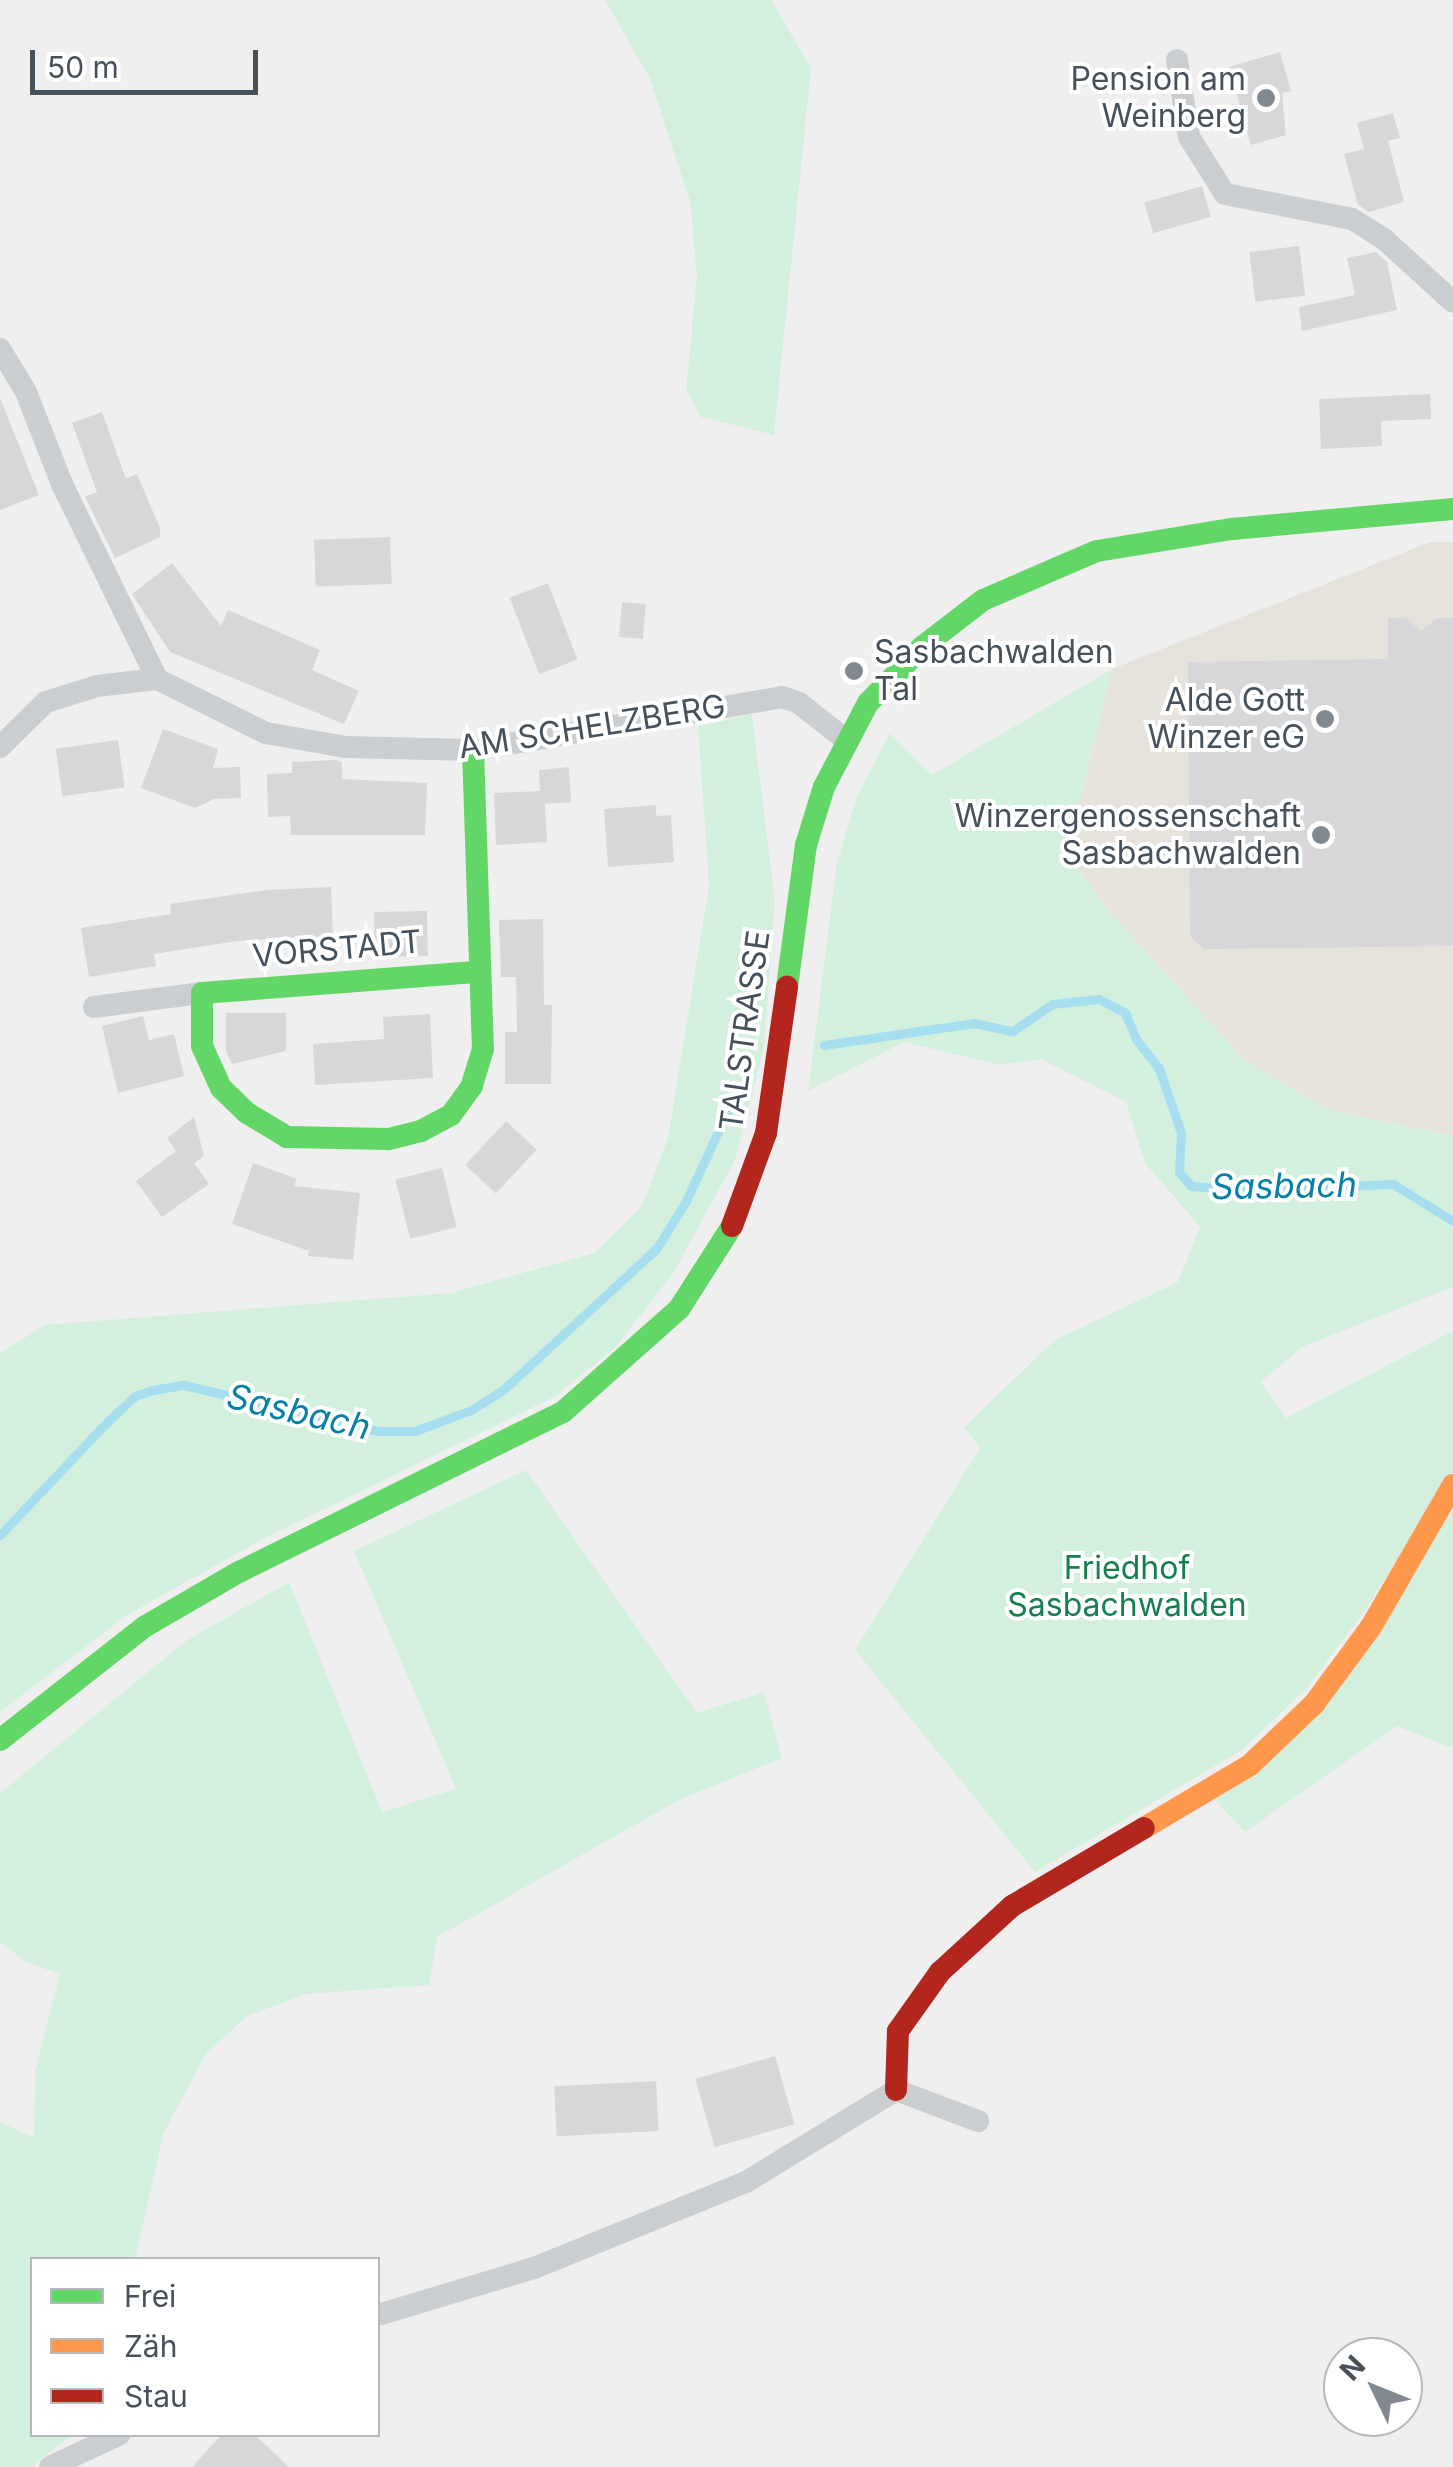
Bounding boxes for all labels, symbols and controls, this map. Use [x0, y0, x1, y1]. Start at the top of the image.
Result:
scale bar [35, 30, 262, 92]
text: 50 m [47, 49, 119, 85]
place label: Pension am Weinberg [1070, 61, 1246, 136]
marker: Pension am Weinberg [1255, 87, 1277, 109]
place label: Sasbachwalden Tal [874, 634, 1114, 709]
marker: Sasbachwalden Tal [843, 660, 865, 682]
place label: Alde Gott Winzer eG [1147, 682, 1305, 757]
street label: AM SCHELZBERG [456, 687, 728, 767]
marker: Alde Gott Winzer eG [1314, 708, 1336, 730]
place label: Winzergenossenschaft Sasbachwalden [954, 798, 1301, 873]
marker: Winzergenossenschaft Sasbachwalden [1310, 824, 1332, 846]
street label: VORSTADT [251, 922, 423, 976]
street label: TALSTRASSE [712, 928, 778, 1134]
water label: Sasbach [1211, 1163, 1357, 1207]
water label: Sasbach [223, 1374, 375, 1448]
park label: Friedhof Sasbachwalden [1007, 1550, 1247, 1625]
legend [30, 2257, 380, 2437]
text: Frei [124, 2278, 176, 2314]
text: Zäh [124, 2328, 177, 2364]
north arrow [1323, 2337, 1423, 2437]
text: N [1333, 2349, 1372, 2387]
text: Stau [124, 2378, 188, 2414]

